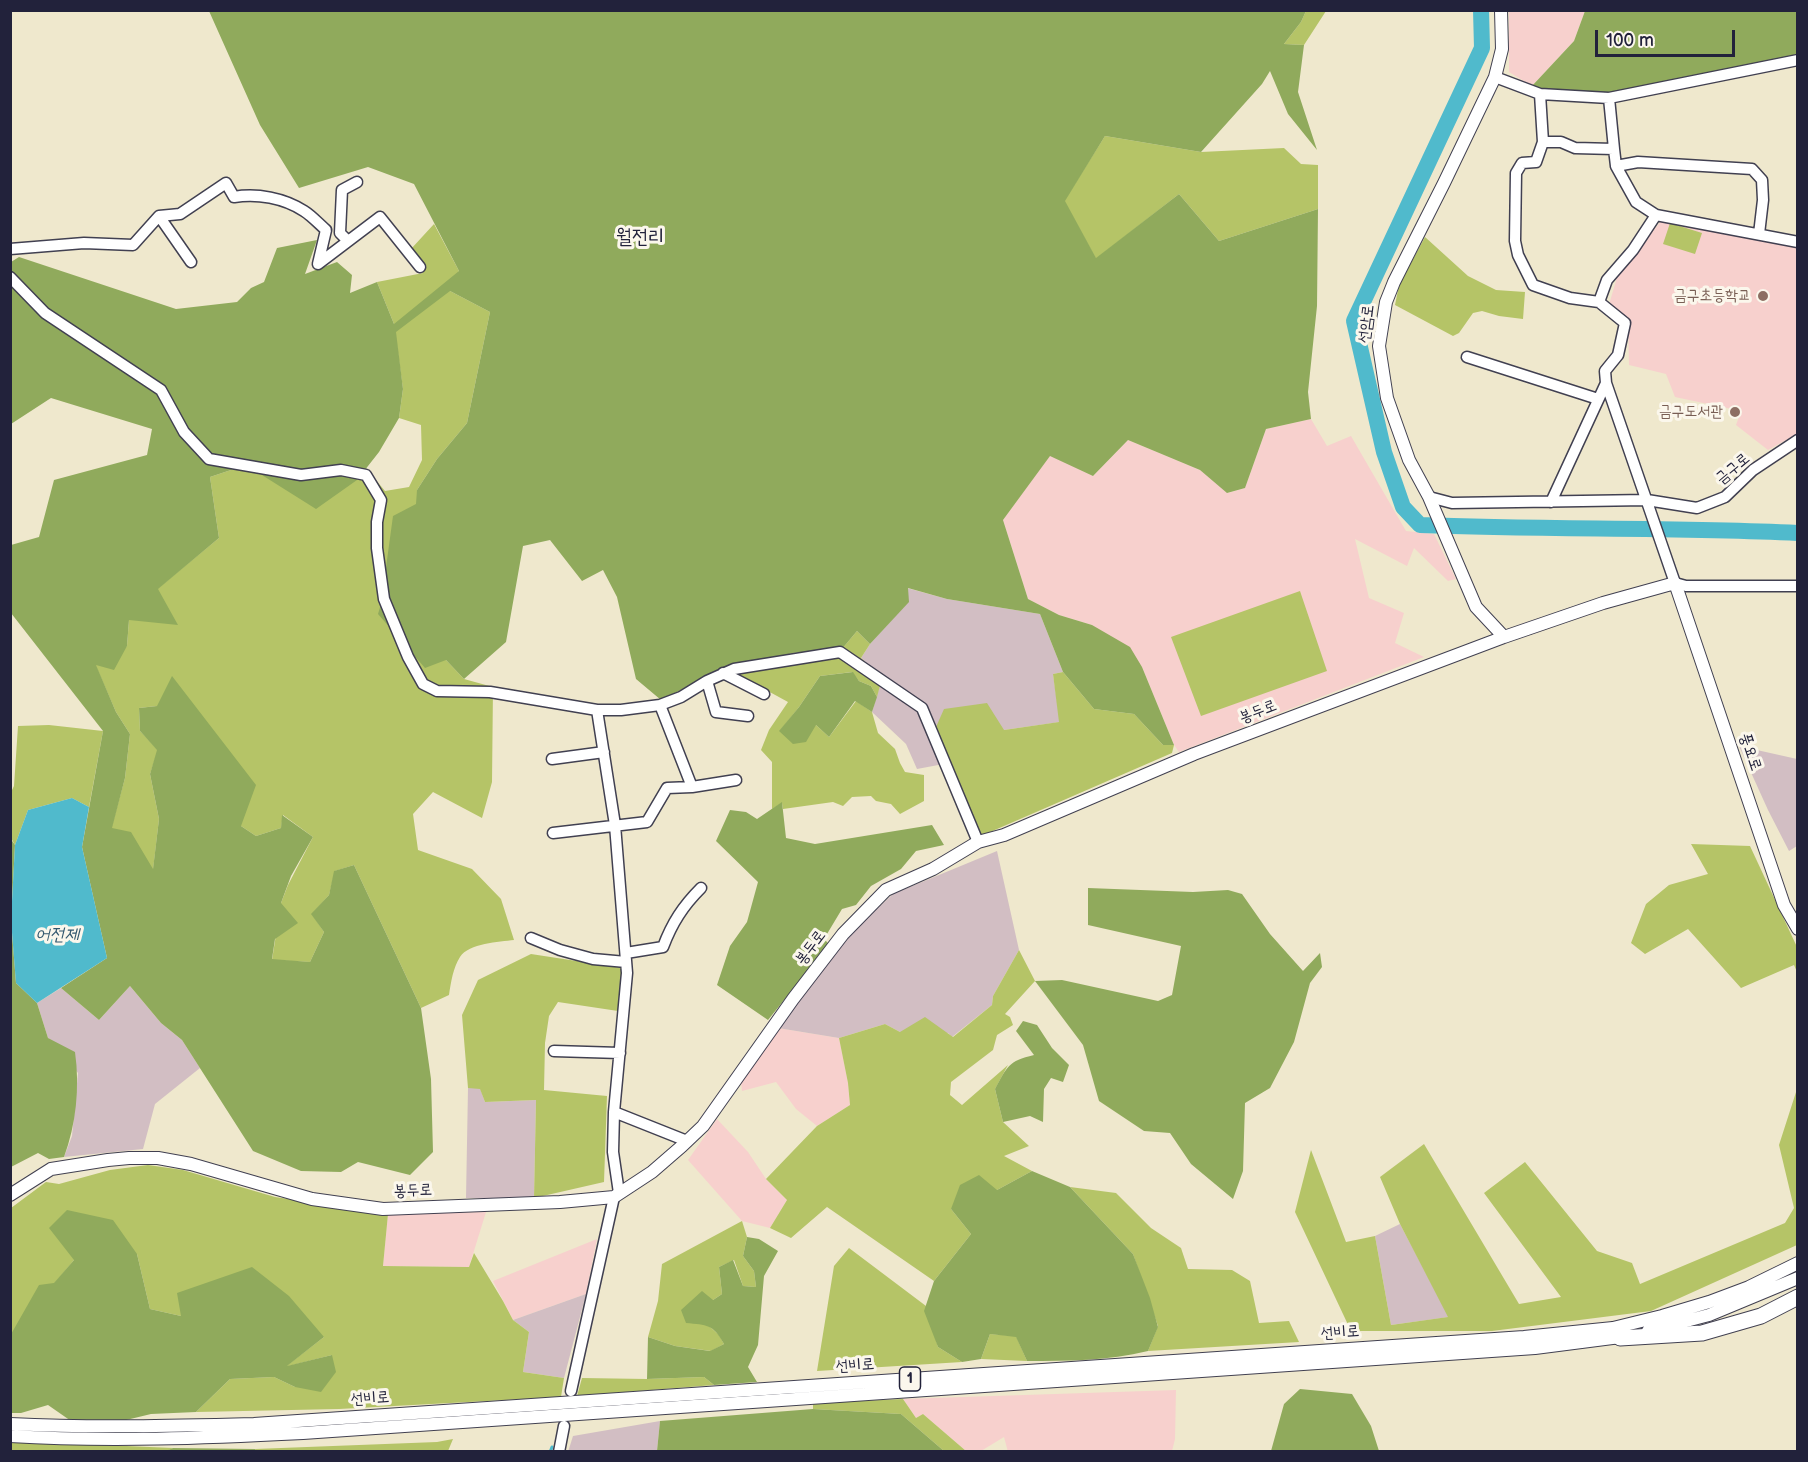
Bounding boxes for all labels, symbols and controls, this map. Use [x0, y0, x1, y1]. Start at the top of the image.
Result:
scale bar [1598, 18, 1738, 56]
text: 100 m [1606, 30, 1654, 51]
district label: 월전리 [616, 226, 664, 250]
place label: 금구초등학교 [1674, 286, 1751, 306]
marker: 금구초등학교 [1756, 289, 1770, 303]
street label: 선암로 [1355, 304, 1379, 344]
place label: 금구도서관 [1659, 402, 1723, 422]
marker: 금구도서관 [1728, 405, 1742, 419]
street label: 금구로 [1712, 449, 1754, 489]
street label: 봉두로 [1237, 696, 1279, 728]
street label: 풍요로 [1735, 731, 1765, 773]
water label: 어전제 [35, 924, 79, 946]
street label: 봉두로 [792, 927, 830, 969]
street label: 봉두로 [393, 1181, 433, 1201]
street label: 선비로 [1320, 1322, 1360, 1344]
street label: 선비로 [835, 1355, 875, 1377]
road number: 1 [900, 1367, 920, 1391]
street label: 선비로 [350, 1388, 390, 1410]

